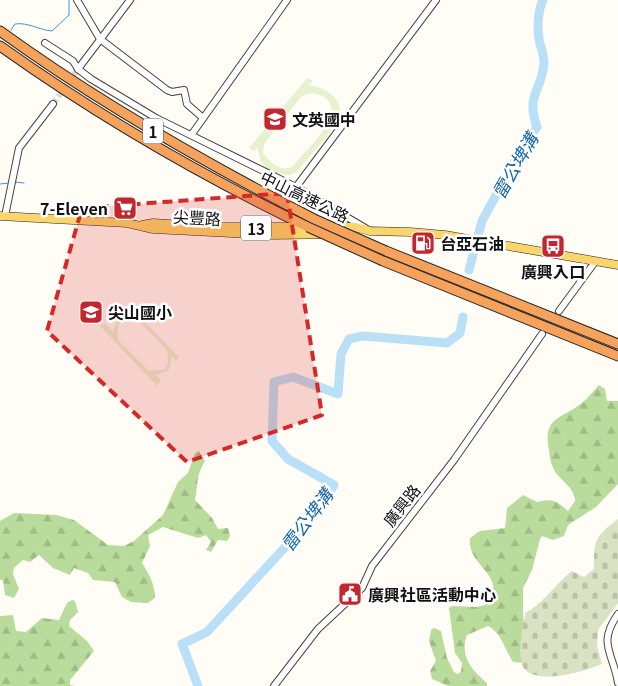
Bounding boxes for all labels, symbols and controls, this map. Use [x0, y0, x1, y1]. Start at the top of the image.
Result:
school or university icon: 文英國中 [262, 106, 288, 132]
place label: 文英國中 [292, 107, 356, 131]
road number: 1 [143, 118, 163, 144]
water label: 雷公埤溝 [485, 125, 545, 203]
street label: 中山高速公路 [257, 164, 353, 228]
supermarket icon: 7-Eleven [112, 195, 138, 221]
place label: 7-Eleven [40, 196, 108, 220]
street label: 尖豐路 [172, 204, 222, 230]
road number: 13 [241, 216, 271, 240]
fuel station icon: 台亞石油 [410, 230, 436, 256]
place label: 台亞石油 [440, 231, 504, 255]
bus stop icon: 廣興入口 [540, 233, 566, 259]
place label: 廣興入口 [521, 259, 585, 283]
school or university icon: 尖山國小 [78, 299, 104, 325]
place label: 尖山國小 [108, 300, 172, 324]
street label: 廣興路 [377, 479, 425, 531]
water label: 雷公埤溝 [274, 480, 340, 556]
public building icon: 廣興社區活動中心 [337, 581, 363, 607]
place label: 廣興社區活動中心 [368, 582, 496, 606]

